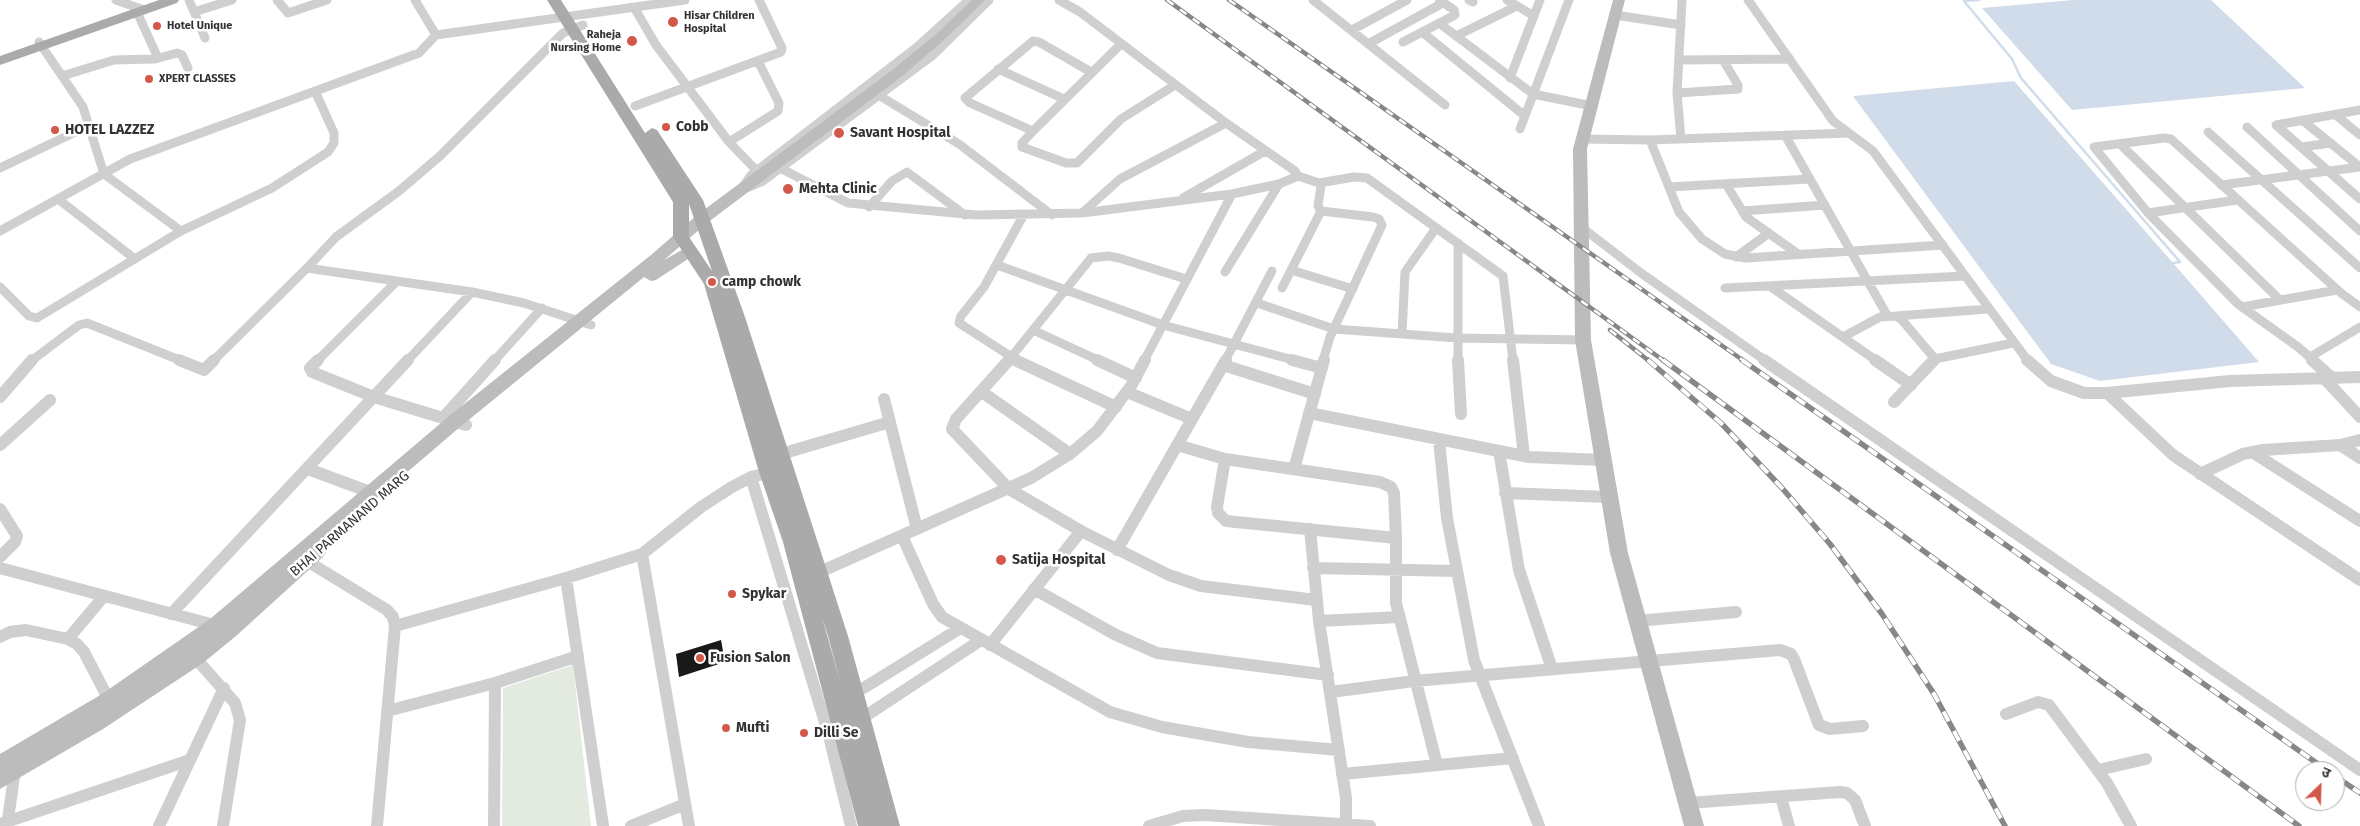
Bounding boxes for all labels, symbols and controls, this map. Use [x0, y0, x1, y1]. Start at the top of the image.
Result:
place label: Hisar Children Hospital [684, 9, 755, 35]
marker: Hisar Children Hospital [666, 15, 680, 29]
place label: Hotel Unique [167, 19, 232, 33]
marker: Hotel Unique [151, 20, 163, 32]
place label: Raheja Nursing Home [551, 28, 621, 54]
marker: Raheja Nursing Home [625, 34, 639, 48]
place label: XPERT CLASSES [159, 72, 236, 86]
marker: XPERT CLASSES [143, 73, 155, 85]
place label: Cobb [676, 119, 709, 135]
marker: Cobb [660, 121, 672, 133]
place label: HOTEL LAZZEZ [65, 122, 154, 138]
marker: HOTEL LAZZEZ [49, 124, 61, 136]
place label: Savant Hospital [850, 125, 950, 141]
marker: Savant Hospital [832, 126, 846, 140]
place label: Mehta Clinic [799, 181, 877, 197]
marker: Mehta Clinic [781, 182, 795, 196]
place label: camp chowk [722, 274, 801, 290]
marker: camp chowk [706, 276, 718, 288]
street label: BHAI PARMANAND MARG [287, 468, 413, 580]
place label: Satija Hospital [1012, 552, 1105, 568]
marker: Satija Hospital [994, 553, 1008, 567]
place label: Spykar [742, 586, 786, 602]
marker: Spykar [726, 588, 738, 600]
place label: Fusion Salon [710, 650, 790, 666]
marker: Fusion Salon [694, 652, 706, 664]
place label: Mufti [736, 720, 769, 736]
marker: Mufti [720, 722, 732, 734]
place label: Dilli Se [814, 725, 858, 741]
marker: Dilli Se [798, 727, 810, 739]
north arrow [2295, 761, 2345, 811]
text: उ [2319, 763, 2333, 782]

